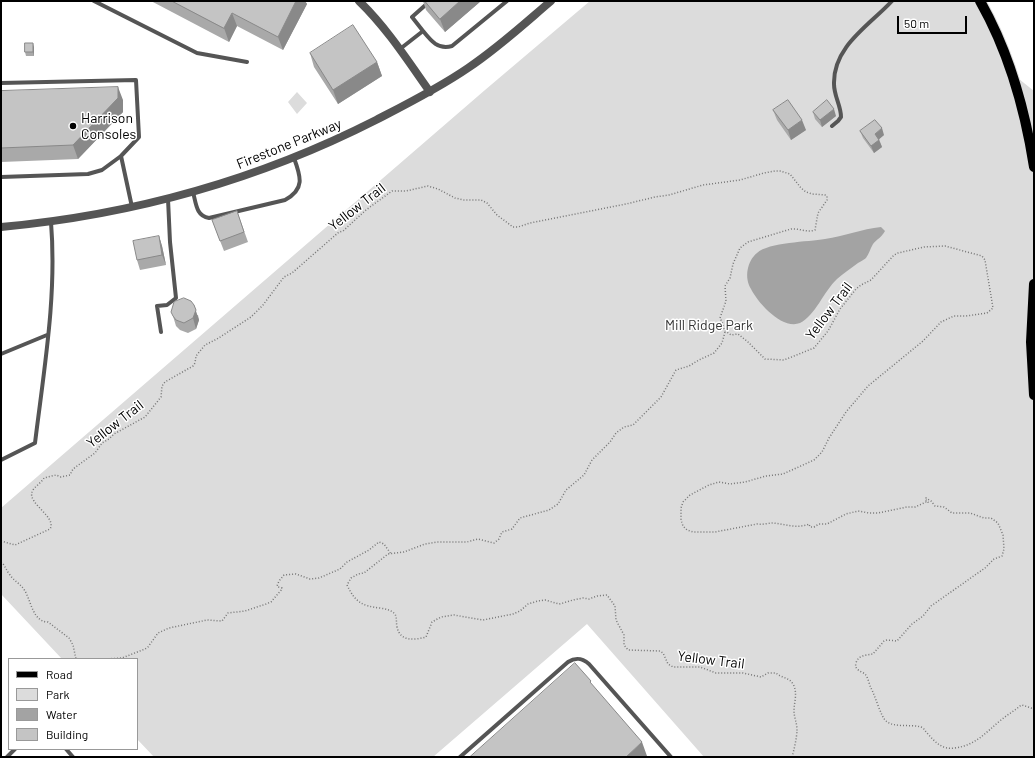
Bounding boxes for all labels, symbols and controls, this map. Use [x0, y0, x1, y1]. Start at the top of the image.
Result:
scale bar [899, 8, 969, 34]
text: 50 m [904, 16, 929, 30]
place label: Harrison Consoles [81, 110, 136, 142]
street label: Firestone Parkway [234, 115, 344, 173]
marker: Harrison Consoles [68, 121, 78, 131]
street label: Yellow Trail [325, 180, 389, 234]
street label: Yellow Trail [802, 279, 856, 343]
park label: Mill Ridge Park [665, 317, 753, 333]
street label: Yellow Trail [83, 397, 147, 451]
street label: Yellow Trail [677, 648, 745, 672]
legend [8, 658, 138, 750]
text: Road [46, 667, 73, 681]
text: Park [46, 687, 70, 701]
text: Water [46, 707, 77, 721]
text: Building [46, 727, 88, 741]

